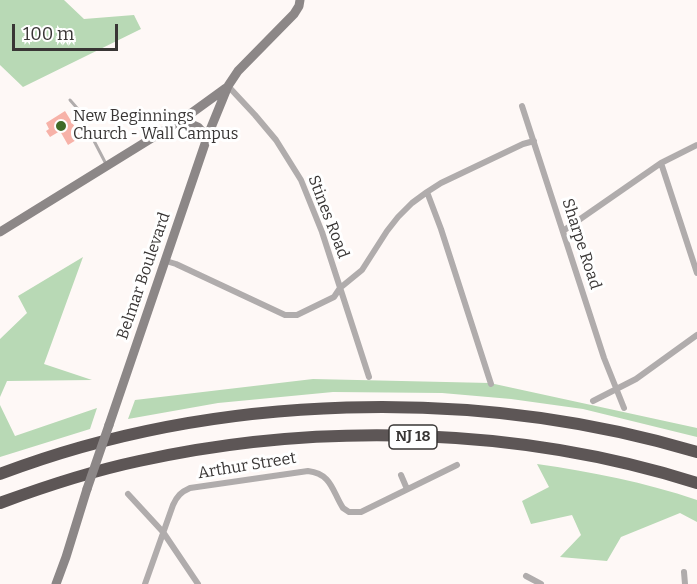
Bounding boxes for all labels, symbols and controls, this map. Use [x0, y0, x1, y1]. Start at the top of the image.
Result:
scale bar [15, 12, 122, 50]
text: 100 m [23, 23, 74, 45]
place label: New Beginnings Church - Wall Campus [73, 107, 238, 145]
marker: New Beginnings Church - Wall Campus [54, 119, 68, 133]
street label: Stines Road [303, 173, 353, 261]
street label: Sharpe Road [557, 196, 605, 292]
street label: Belmar Boulevard [113, 210, 175, 342]
road number: NJ 18 [389, 425, 437, 449]
street label: Arthur Street [197, 449, 297, 483]

